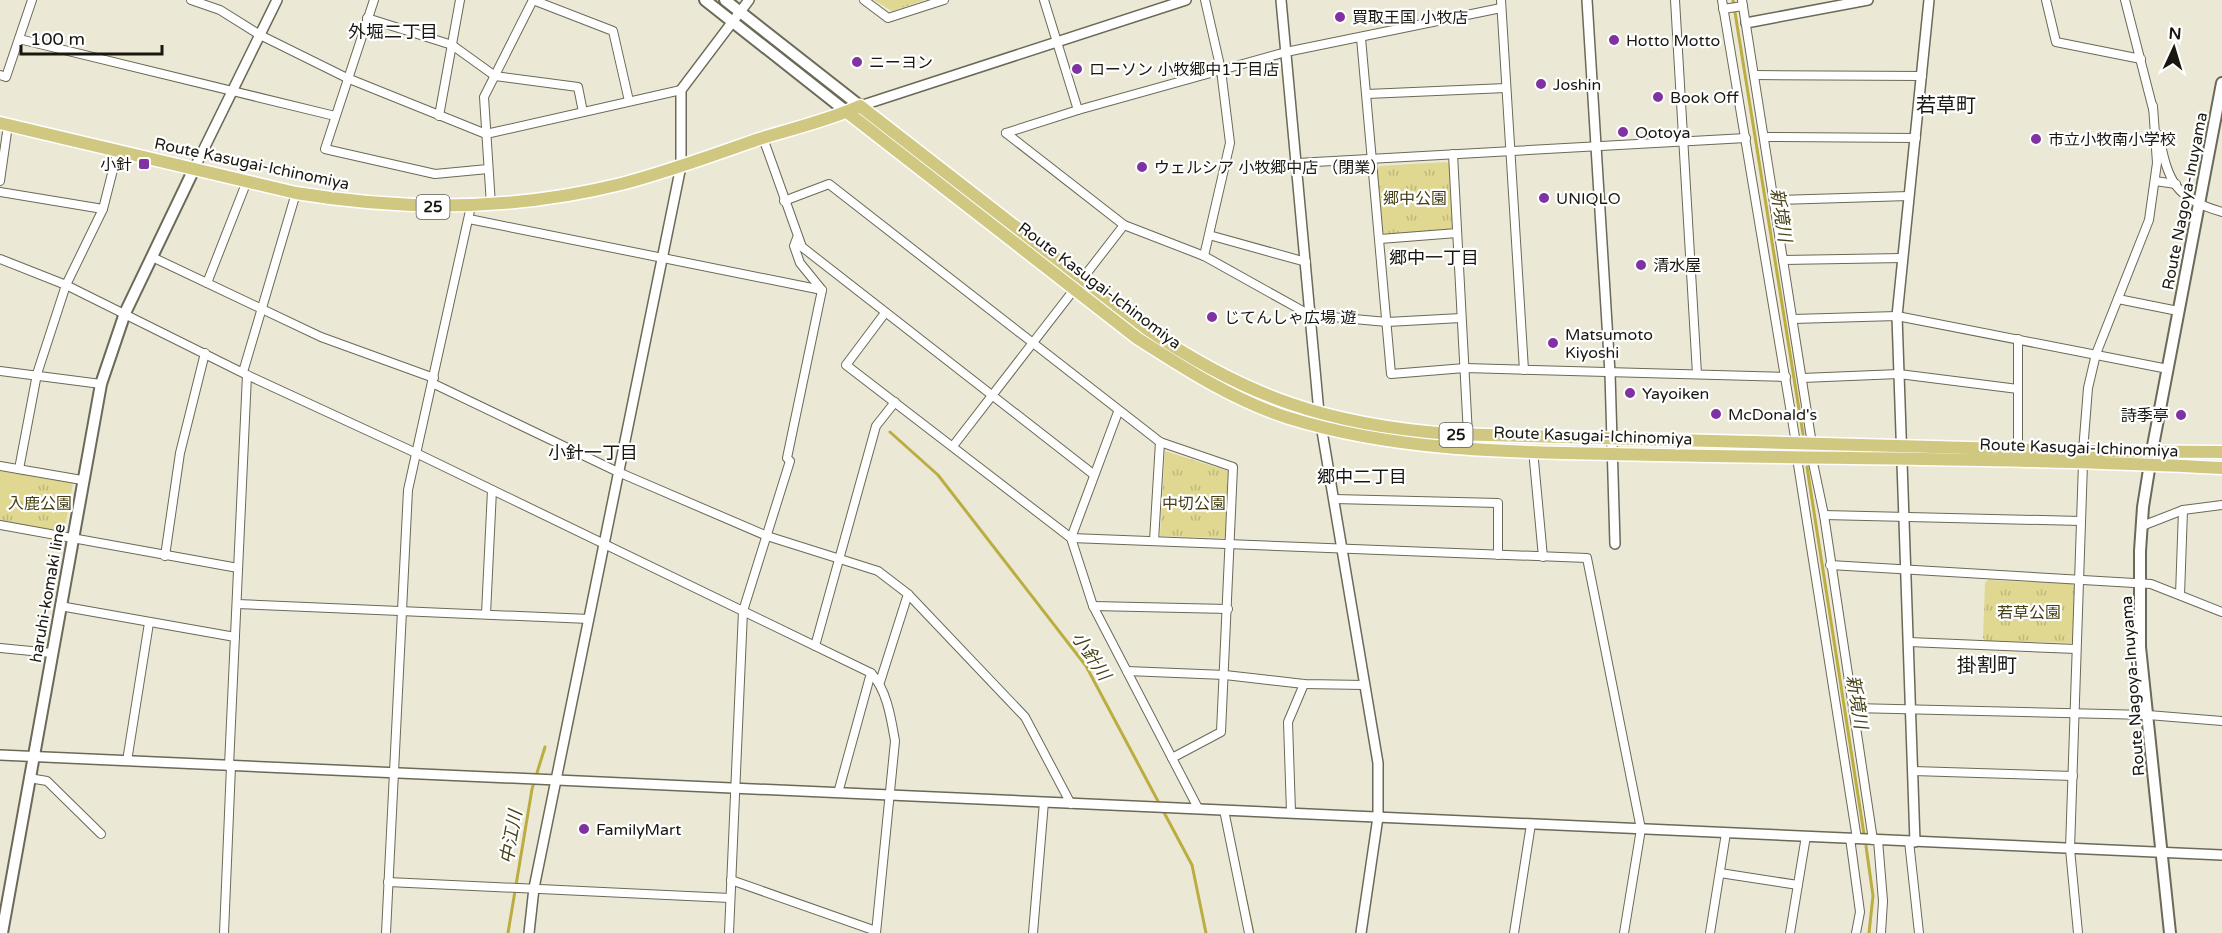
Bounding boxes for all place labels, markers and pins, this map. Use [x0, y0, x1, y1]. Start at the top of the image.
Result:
place label: 買取王国 小牧店 [1352, 8, 1468, 28]
marker: 買取王国 小牧店 [1333, 10, 1347, 24]
place label: Hotto Motto [1626, 31, 1720, 51]
marker: Hotto Motto [1607, 33, 1621, 47]
place label: ニーヨン [869, 53, 933, 73]
marker: ニーヨン [850, 55, 864, 69]
place label: ローソン 小牧郷中1丁目店 [1089, 60, 1279, 80]
marker: ローソン 小牧郷中1丁目店 [1070, 62, 1084, 76]
place label: Joshin [1553, 75, 1601, 95]
marker: Joshin [1534, 77, 1548, 91]
place label: Book Off [1670, 88, 1739, 108]
marker: Book Off [1651, 90, 1665, 104]
place label: Ootoya [1635, 123, 1690, 143]
marker: Ootoya [1616, 125, 1630, 139]
place label: 市立小牧南小学校 [2048, 130, 2176, 150]
marker: 市立小牧南小学校 [2029, 132, 2043, 146]
place label: 小針 [100, 155, 132, 175]
marker: 小針 [137, 157, 151, 171]
place label: ウェルシア 小牧郷中店 （閉業） [1154, 158, 1386, 178]
marker: ウェルシア 小牧郷中店 （閉業） [1135, 160, 1149, 174]
place label: UNIQLO [1556, 189, 1621, 209]
marker: UNIQLO [1537, 191, 1551, 205]
place label: 清水屋 [1653, 256, 1701, 276]
marker: 清水屋 [1634, 258, 1648, 272]
place label: じてんしゃ広場 遊 [1224, 308, 1356, 328]
marker: じてんしゃ広場 遊 [1205, 310, 1219, 324]
place label: Matsumoto Kiyoshi [1565, 325, 1653, 363]
marker: Matsumoto Kiyoshi [1546, 336, 1560, 350]
place label: Yayoiken [1642, 384, 1709, 404]
marker: Yayoiken [1623, 386, 1637, 400]
place label: McDonald's [1728, 405, 1817, 425]
place label: 詩季亭 [2121, 406, 2169, 426]
marker: McDonald's [1709, 407, 1723, 421]
marker: 詩季亭 [2174, 408, 2188, 422]
place label: FamilyMart [596, 820, 681, 840]
marker: FamilyMart [577, 822, 591, 836]

